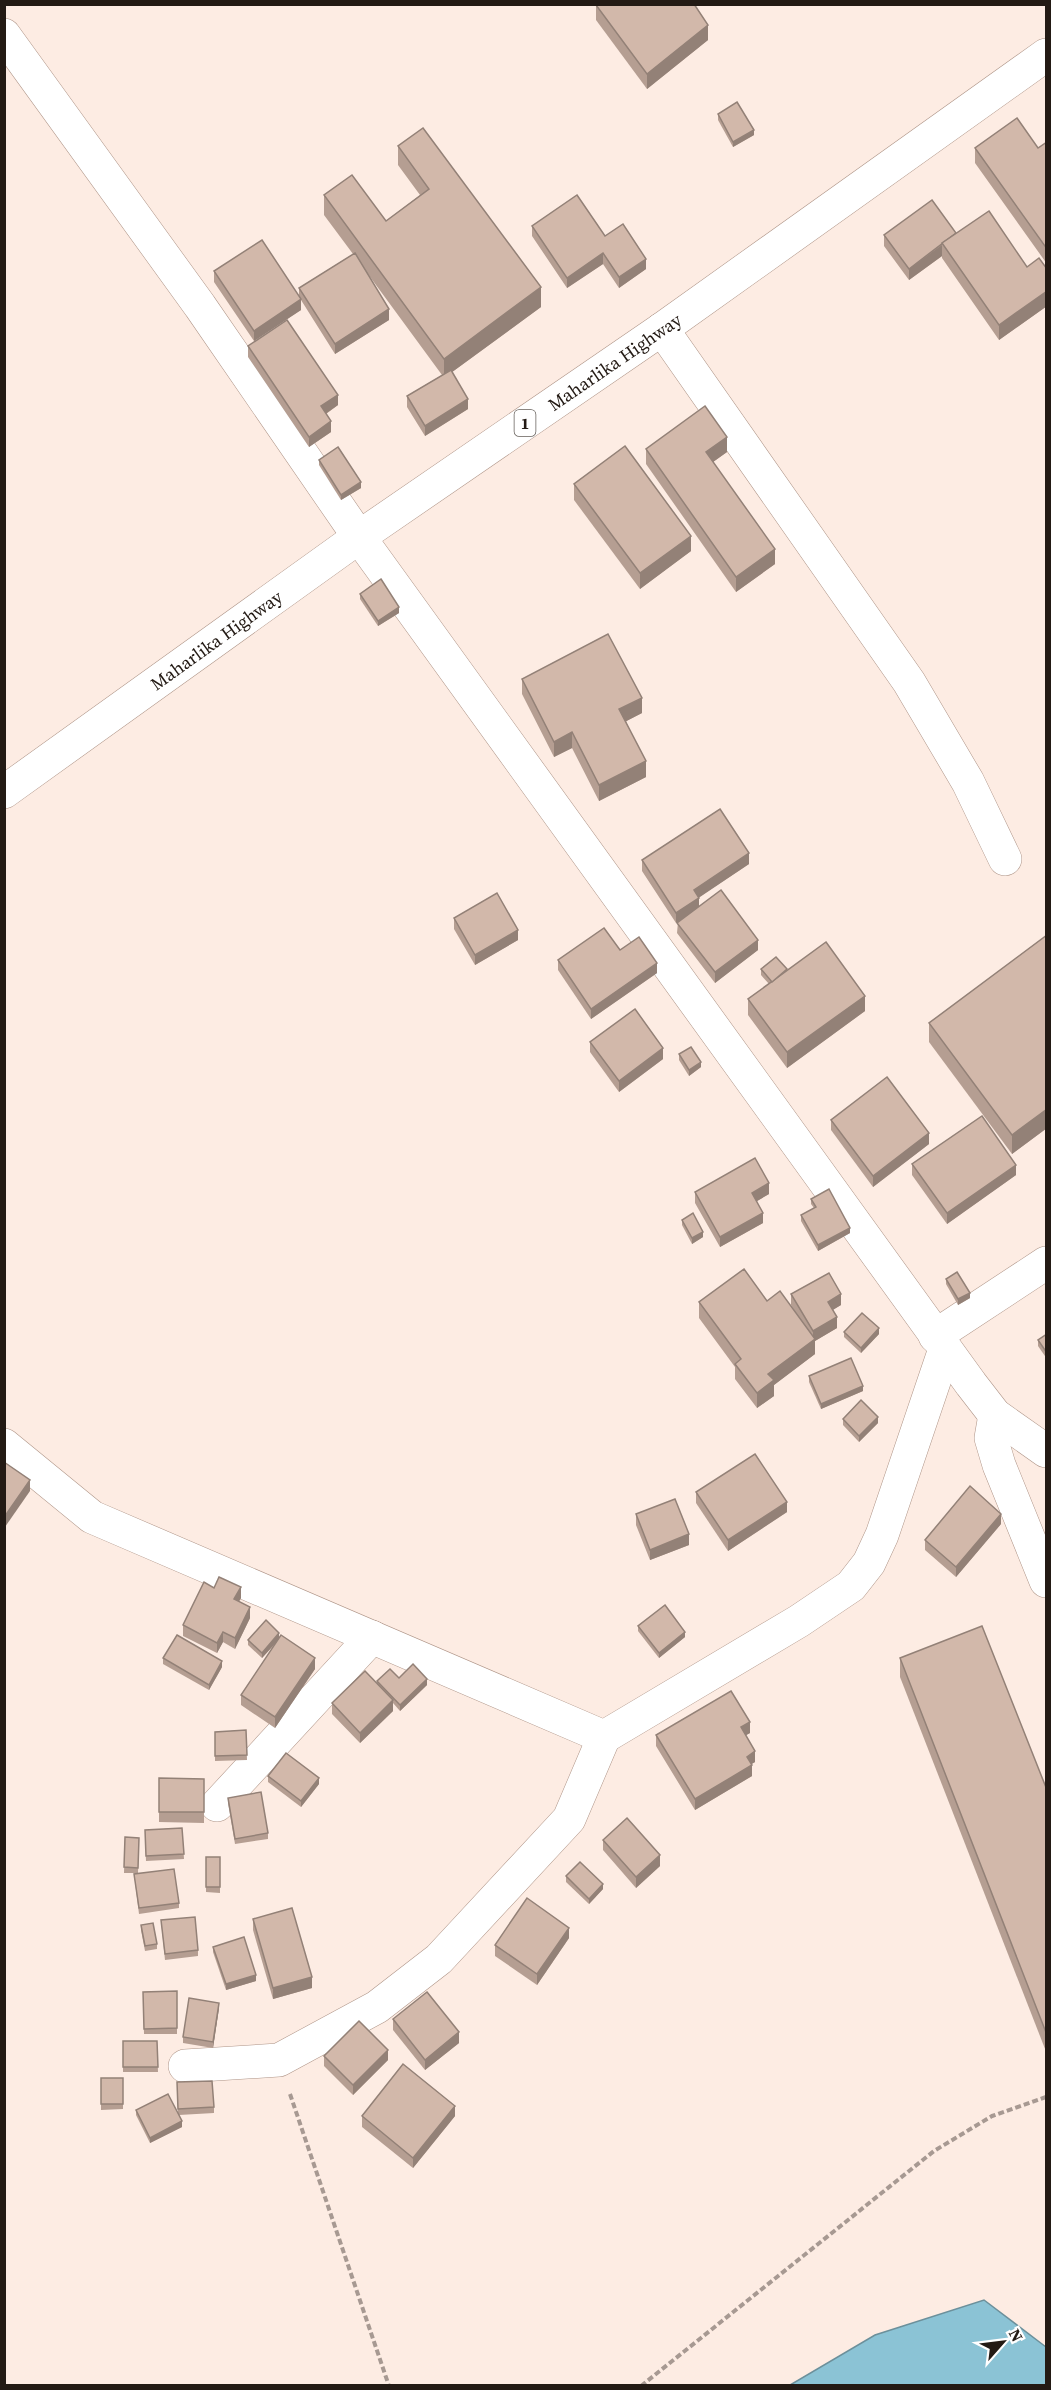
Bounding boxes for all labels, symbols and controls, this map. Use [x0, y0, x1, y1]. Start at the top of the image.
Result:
street label: Maharlika Highway [543, 306, 687, 416]
road number: 1 [514, 410, 536, 436]
street label: Maharlika Highway [145, 583, 288, 696]
north arrow [973, 2312, 1033, 2372]
text: N [1004, 2325, 1029, 2346]

